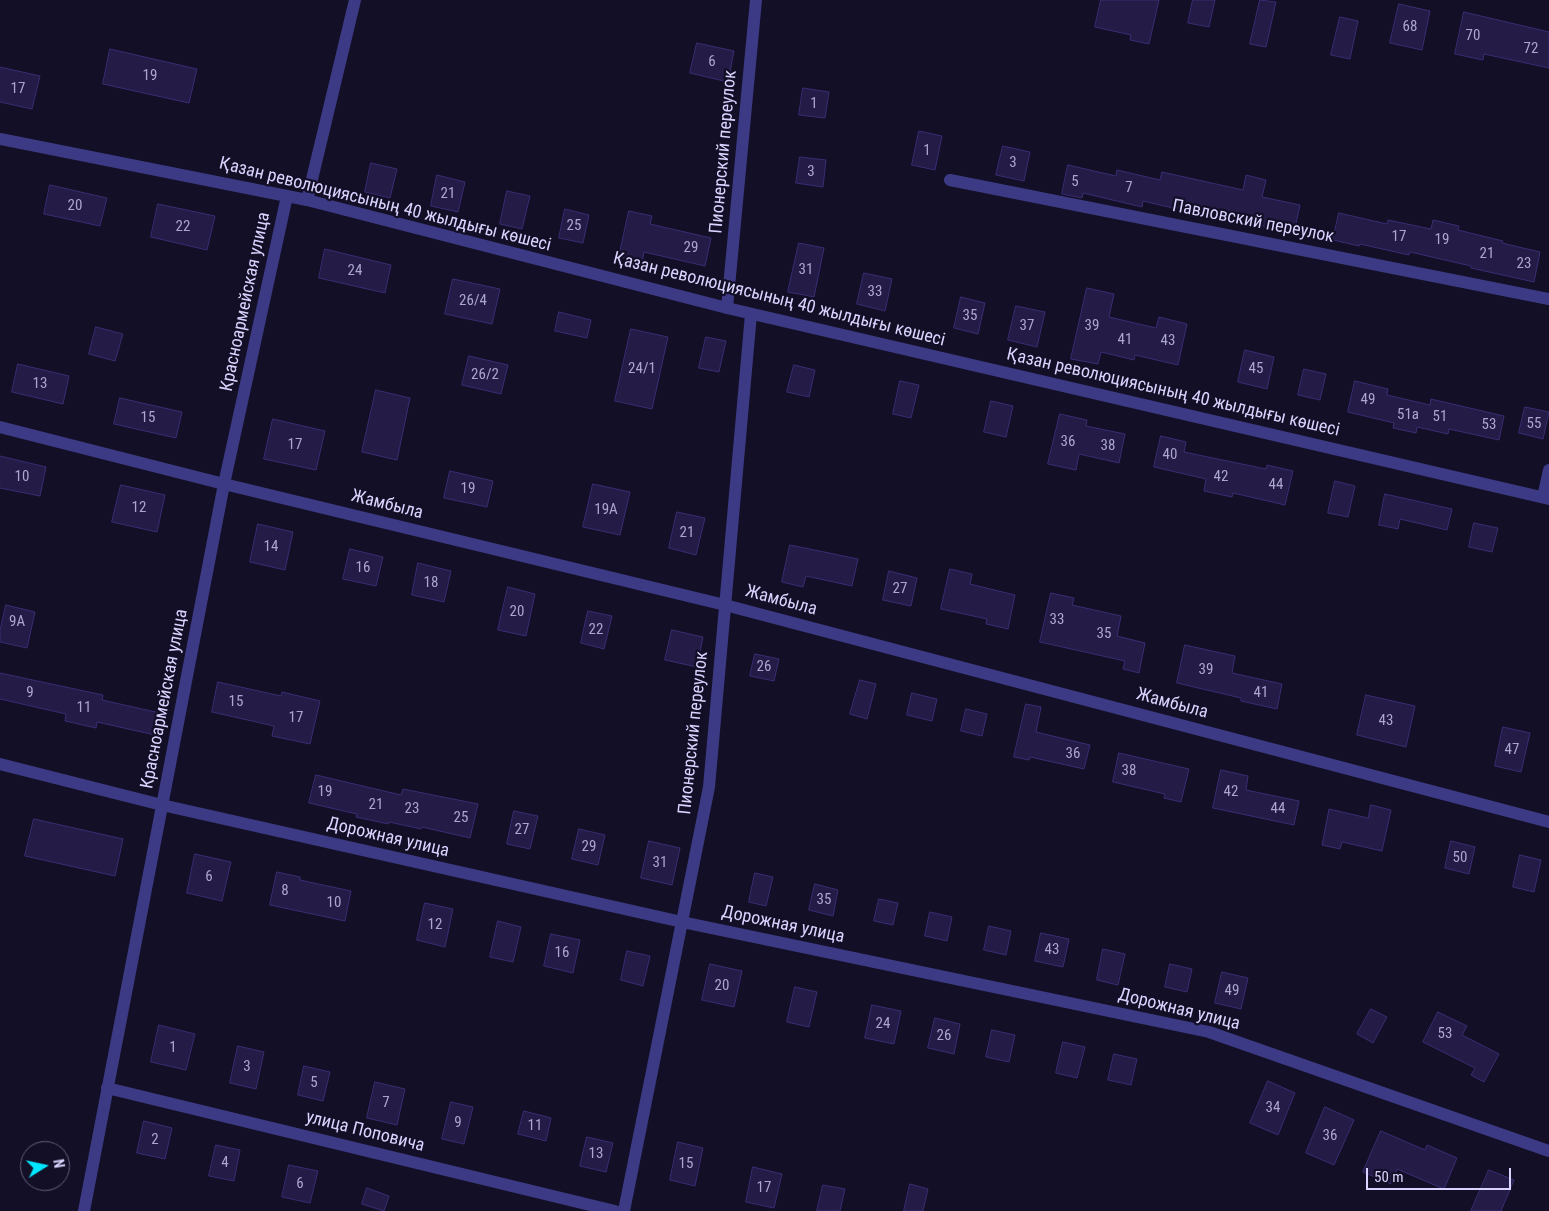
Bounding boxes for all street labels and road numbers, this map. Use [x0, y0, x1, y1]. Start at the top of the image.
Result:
street label: Пионерский переулок [706, 69, 742, 235]
street label: Қазан революциясының 40 жылдығы көшесі [217, 153, 553, 257]
street label: Павловский переулок [1170, 196, 1336, 248]
street label: Красноармейская улица [216, 210, 276, 394]
street label: Қазан революциясының 40 жылдығы көшесі [611, 248, 947, 352]
street label: Қазан революциясының 40 жылдығы көшесі [1004, 344, 1342, 442]
street label: Жамбыла [349, 486, 425, 524]
street label: Жамбыла [743, 581, 819, 621]
street label: Красноармейская улица [137, 607, 193, 791]
street label: Пионерский переулок [675, 650, 713, 816]
street label: Жамбыла [1134, 684, 1210, 724]
street label: Дорожная улица [325, 813, 451, 863]
street label: Дорожная улица [720, 901, 846, 949]
street label: Дорожная улица [1116, 984, 1242, 1036]
street label: улица Поповича [303, 1107, 427, 1157]

